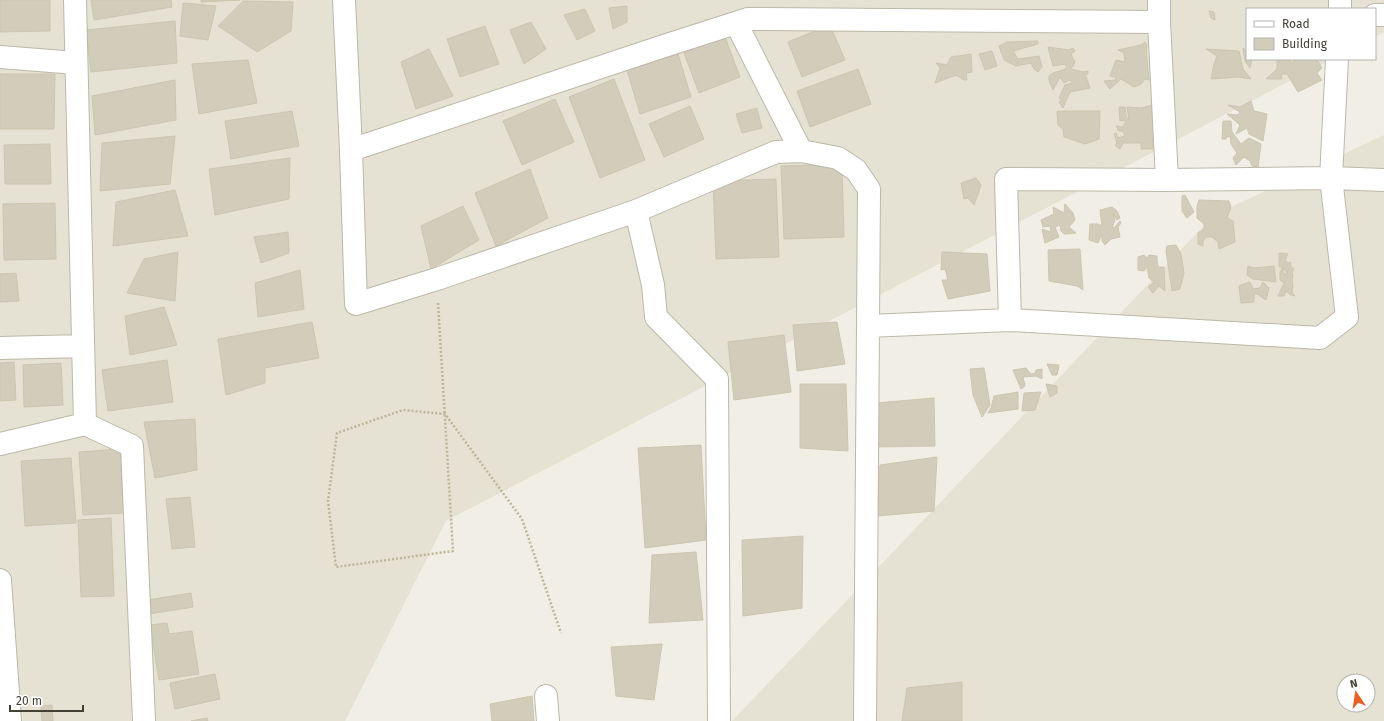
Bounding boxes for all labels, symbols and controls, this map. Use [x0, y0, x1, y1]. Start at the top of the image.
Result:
legend [1246, 8, 1376, 60]
text: Road [1282, 17, 1310, 31]
text: Building [1282, 37, 1328, 51]
north arrow [1336, 673, 1376, 713]
text: N [1349, 677, 1359, 691]
scale bar [10, 687, 83, 713]
text: 20 m [16, 694, 42, 708]

